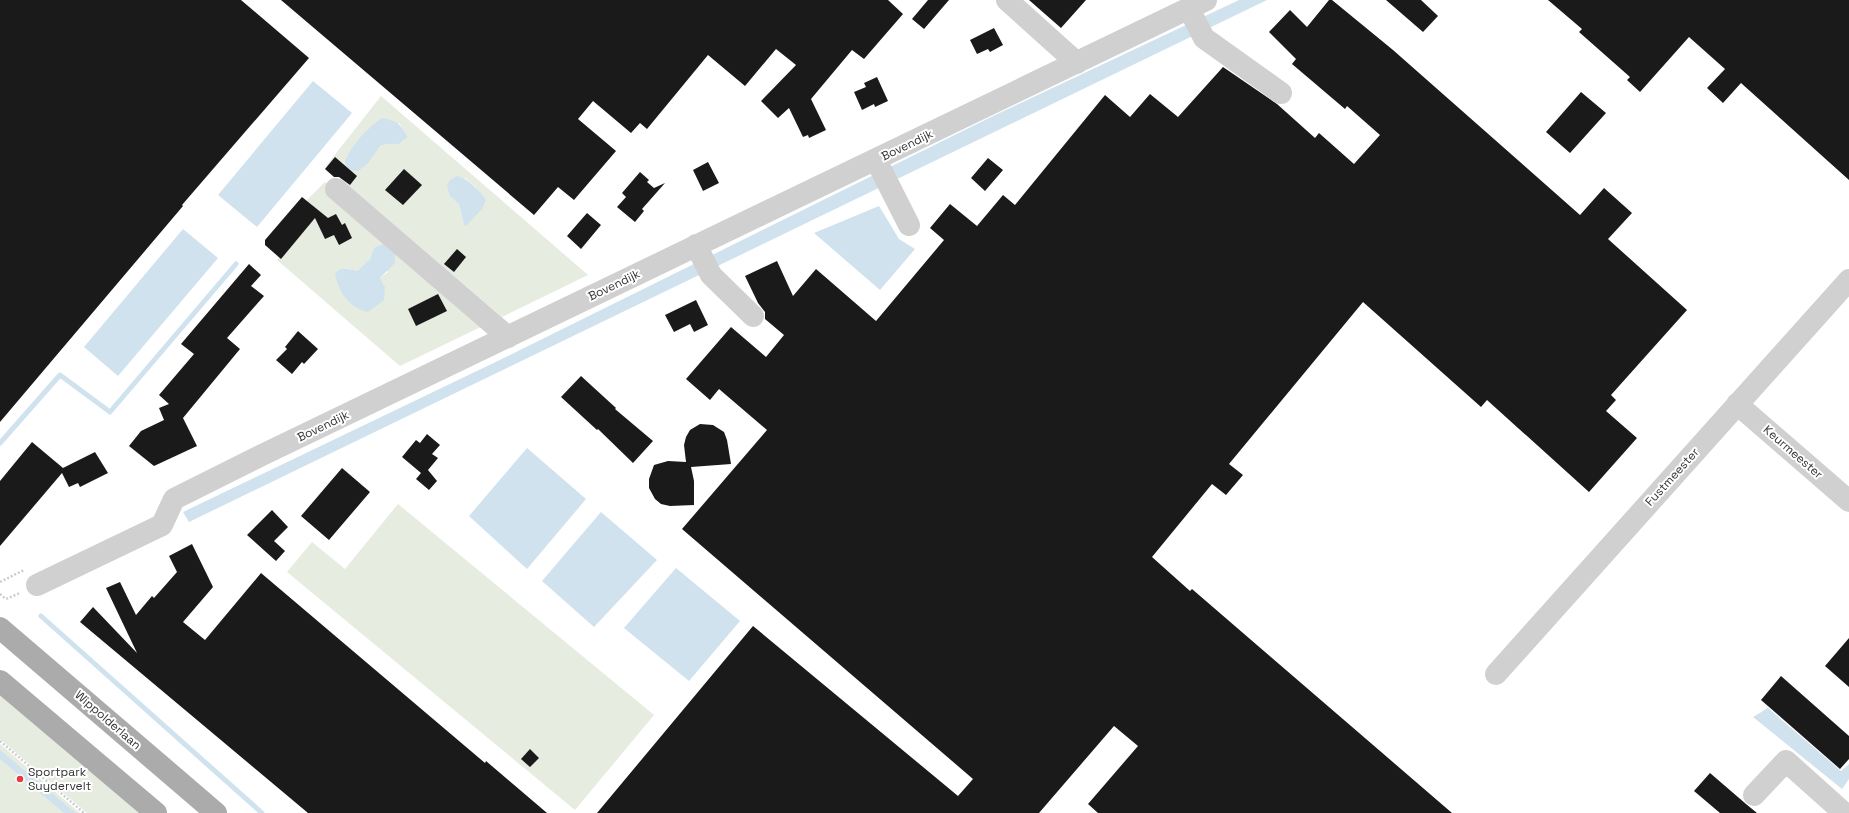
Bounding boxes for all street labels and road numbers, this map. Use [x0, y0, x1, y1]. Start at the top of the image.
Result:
street label: Bovendijk [878, 125, 936, 164]
street label: Bovendijk [585, 265, 643, 304]
street label: Bovendijk [294, 406, 352, 445]
street label: Keurmeester [1760, 422, 1826, 483]
street label: Fustmeester [1642, 444, 1703, 510]
street label: Wippolderlaan [72, 687, 144, 753]

